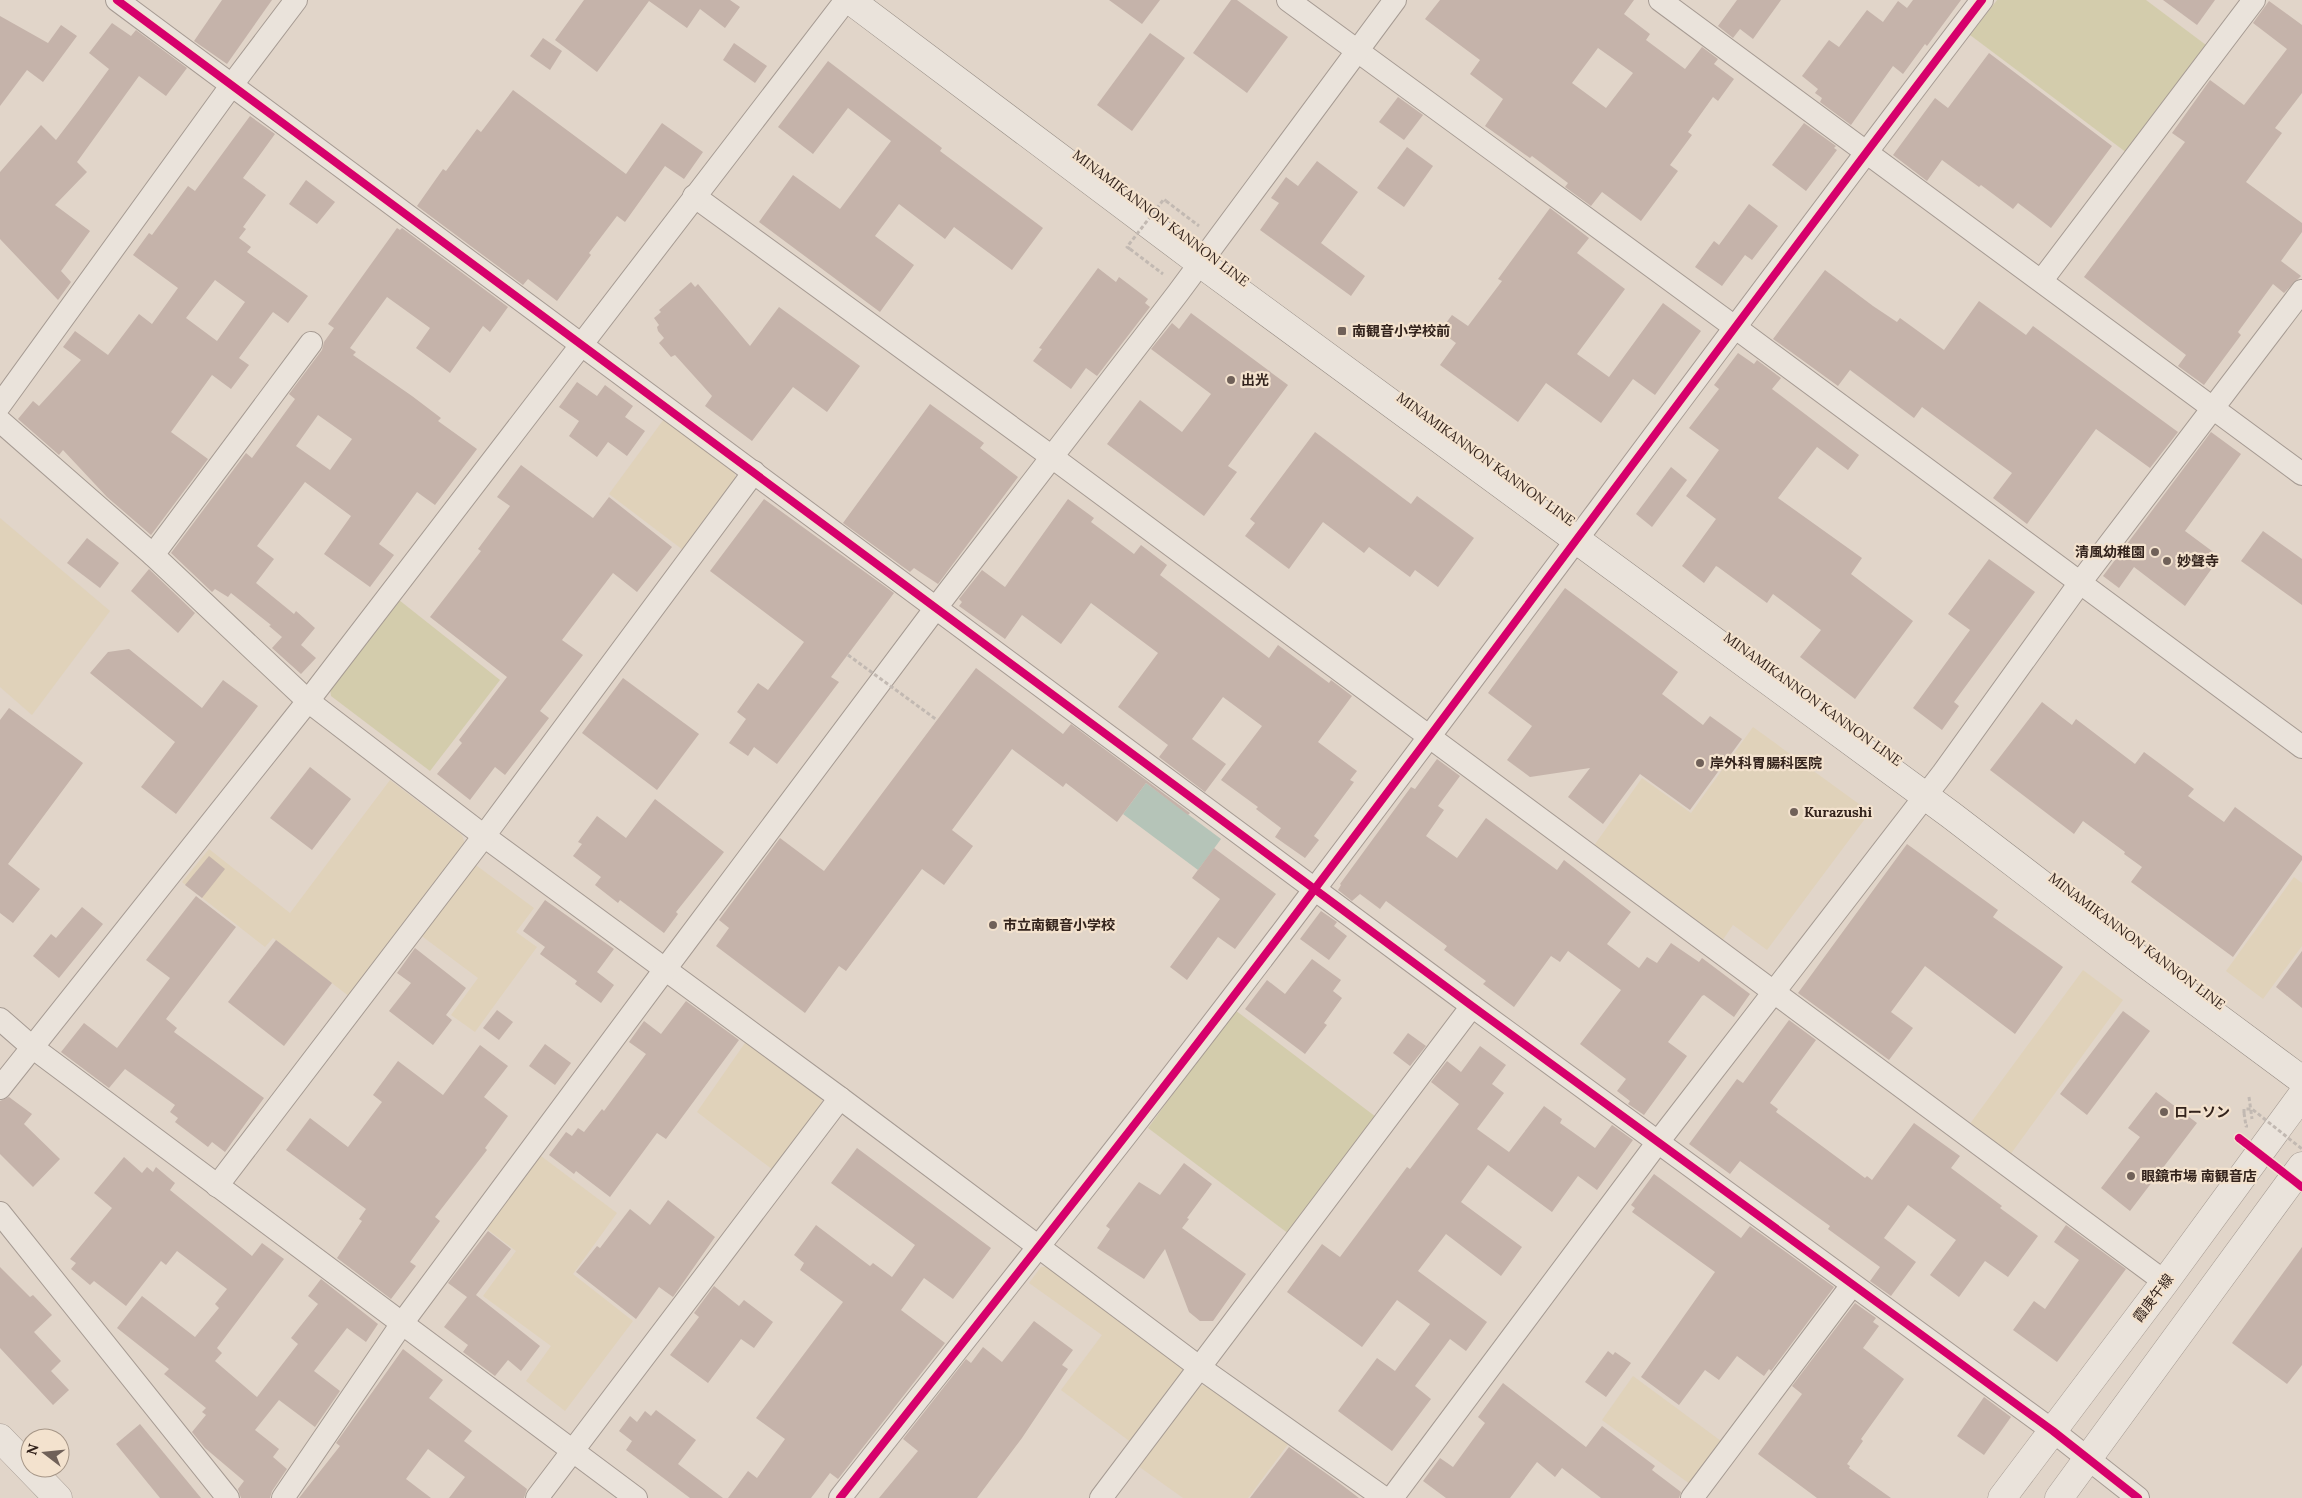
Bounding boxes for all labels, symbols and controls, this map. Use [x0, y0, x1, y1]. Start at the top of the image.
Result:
street label: MINAMIKANNON KANNON LINE [1069, 146, 1253, 291]
place label: 南観音小学校前 [1352, 322, 1450, 340]
marker: 南観音小学校前 [1336, 325, 1348, 337]
place label: 出光 [1241, 371, 1269, 389]
marker: 出光 [1225, 374, 1237, 386]
street label: MINAMIKANNON KANNON LINE [1393, 388, 1579, 530]
place label: 清風幼稚園 [2075, 543, 2145, 561]
marker: 清風幼稚園 [2149, 546, 2161, 558]
place label: 妙聲寺 [2177, 552, 2219, 570]
marker: 妙聲寺 [2161, 555, 2173, 567]
street label: MINAMIKANNON KANNON LINE [1720, 628, 1906, 770]
place label: 岸外科胃腸科医院 [1710, 754, 1822, 772]
marker: 岸外科胃腸科医院 [1694, 757, 1706, 769]
place label: Kurazushi [1804, 803, 1873, 821]
marker: Kurazushi [1788, 806, 1800, 818]
street label: MINAMIKANNON KANNON LINE [2045, 869, 2229, 1014]
place label: 市立南観音小学校 [1003, 916, 1115, 934]
marker: 市立南観音小学校 [987, 919, 999, 931]
place label: ローソン [2174, 1103, 2230, 1121]
marker: ローソン [2158, 1106, 2170, 1118]
place label: 眼鏡市場 南観音店 [2141, 1167, 2257, 1185]
marker: 眼鏡市場 南観音店 [2125, 1170, 2137, 1182]
street label: 霞庚午線 [2129, 1270, 2177, 1326]
north arrow [20, 1428, 70, 1478]
text: N [22, 1442, 43, 1457]

